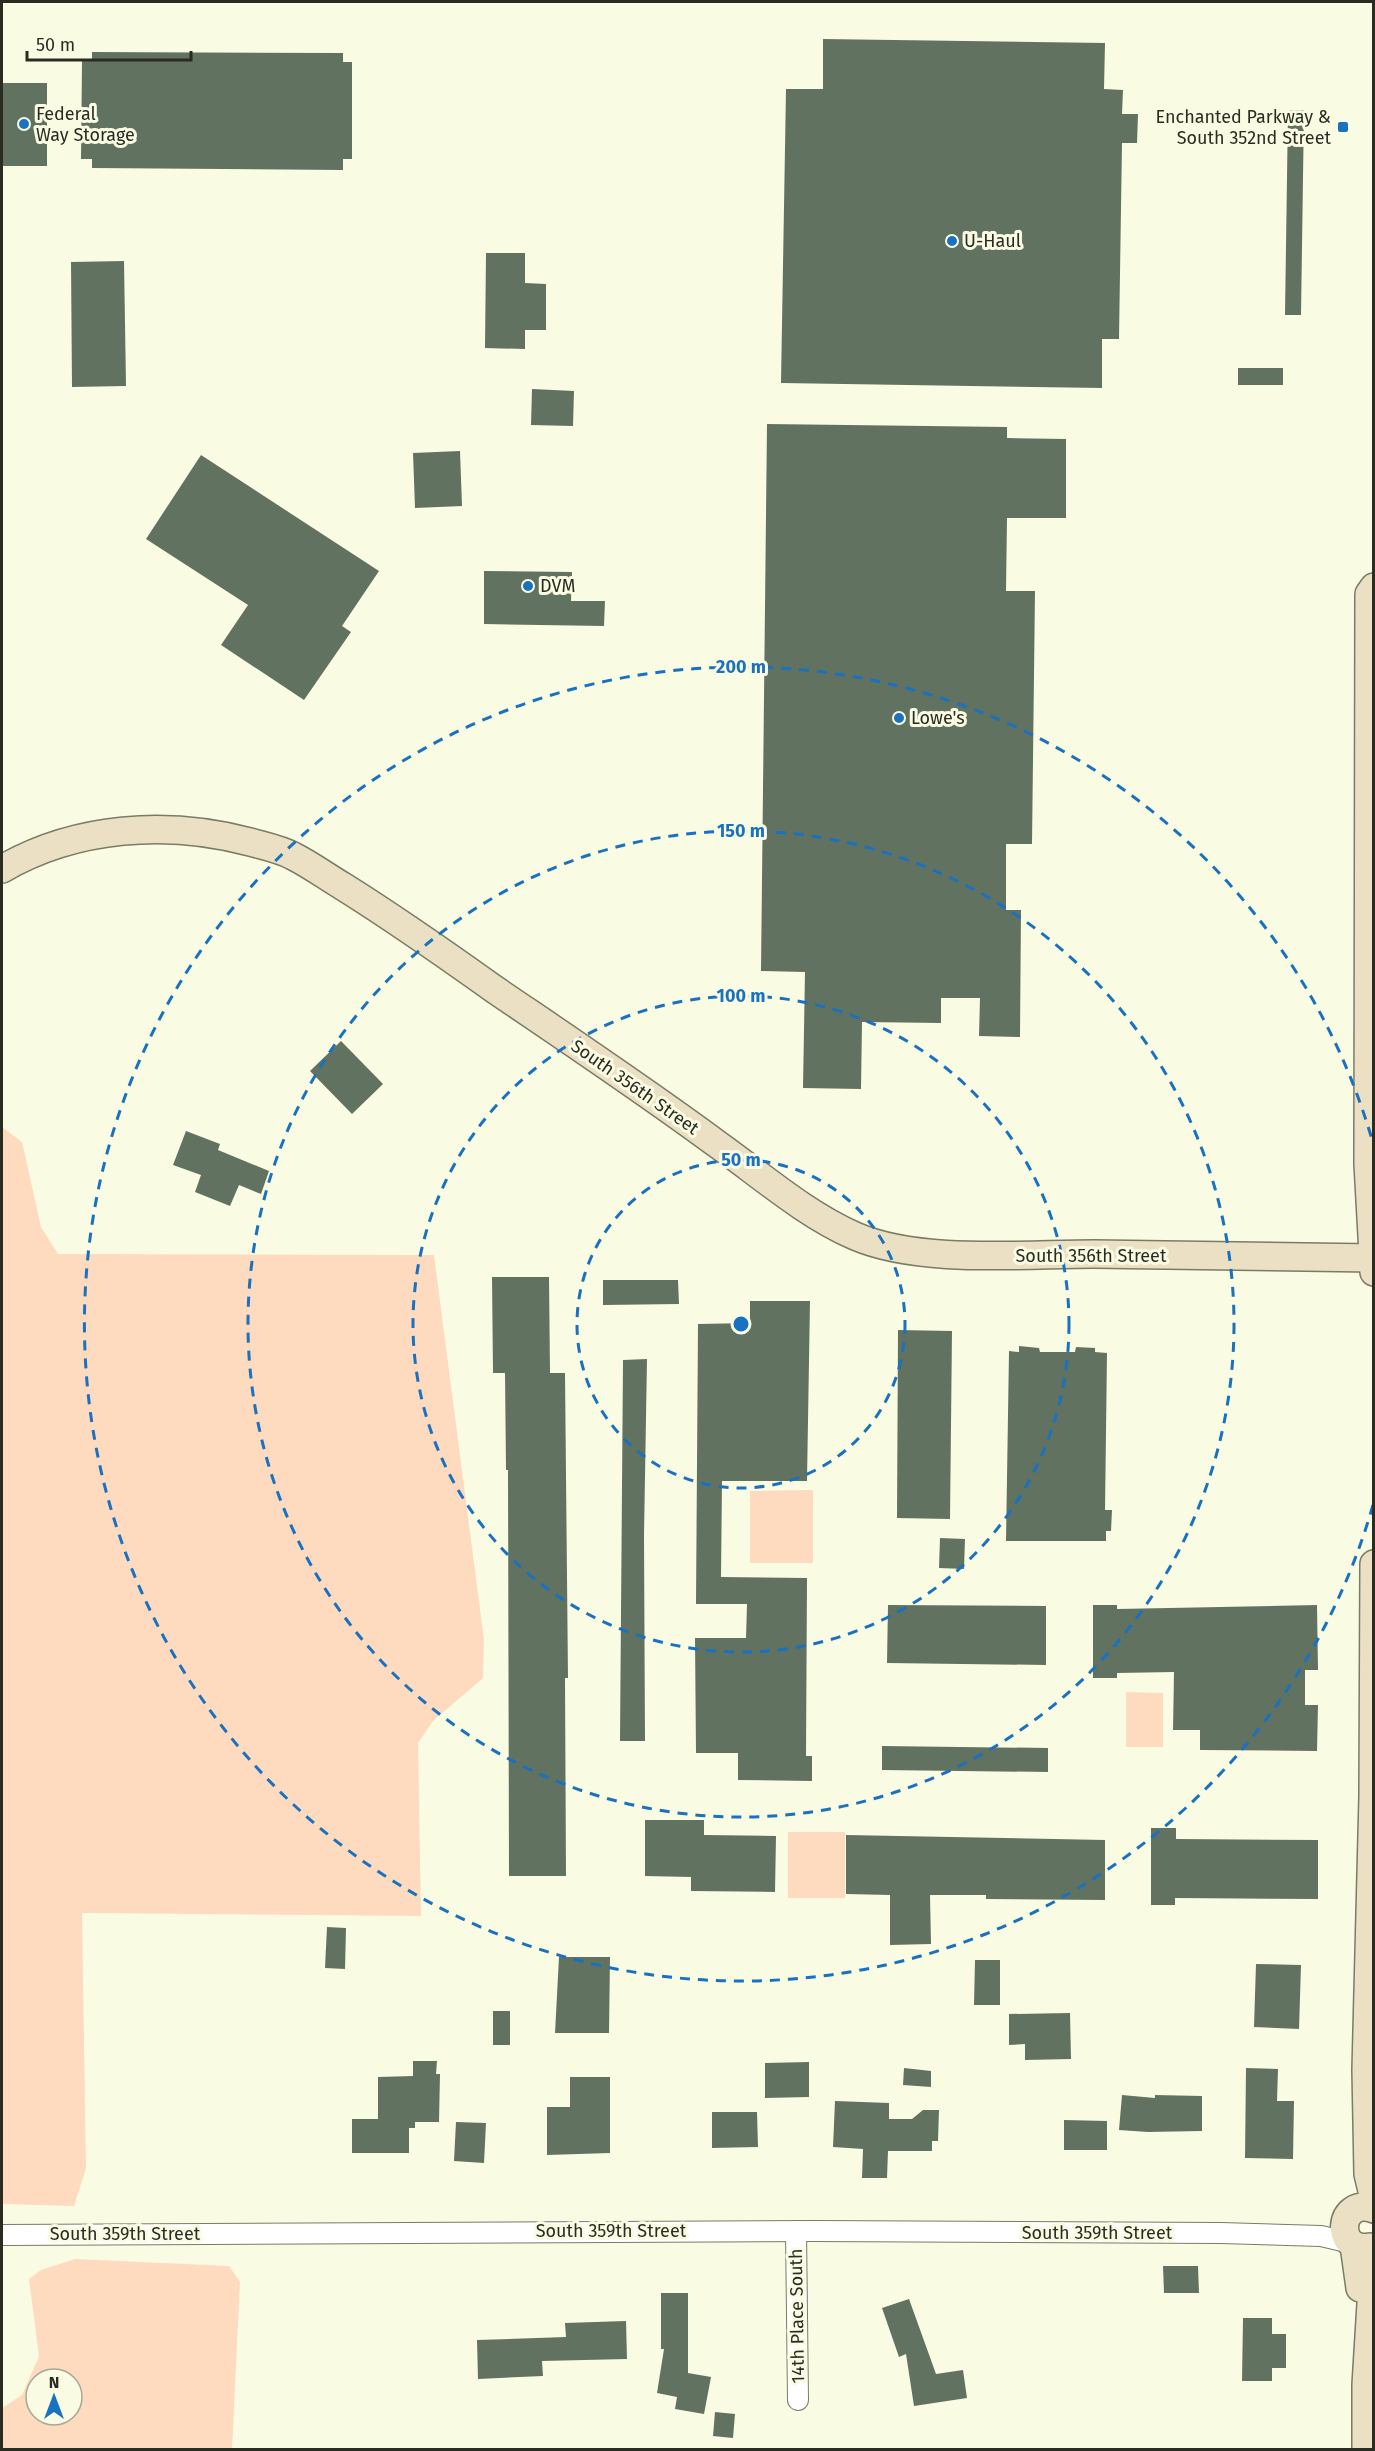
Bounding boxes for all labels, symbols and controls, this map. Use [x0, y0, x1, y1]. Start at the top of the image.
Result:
scale bar [27, 24, 190, 62]
text: 50 m [36, 34, 75, 56]
place label: Federal Way Storage [36, 103, 135, 146]
place label: Enchanted Parkway & South 352nd Street [1156, 106, 1331, 149]
marker: Federal Way Storage [17, 117, 31, 131]
marker: Enchanted Parkway & South 352nd Street [1336, 120, 1350, 134]
place label: U-Haul [964, 230, 1021, 252]
marker: U-Haul [945, 234, 959, 248]
place label: DVM [540, 575, 575, 597]
marker: DVM [521, 579, 535, 593]
text: 200 m [716, 656, 766, 678]
place label: Lowe's [911, 707, 965, 729]
marker: Lowe's [892, 711, 906, 725]
text: 150 m [717, 820, 765, 842]
text: 100 m [717, 985, 765, 1007]
street label: South 356th Street [567, 1035, 704, 1140]
text: 50 m [721, 1149, 761, 1171]
street label: South 356th Street [1016, 1245, 1167, 1267]
centre of rings [731, 1314, 751, 1334]
street label: South 359th Street [536, 2220, 687, 2242]
street label: South 359th Street [1022, 2222, 1173, 2244]
street label: South 359th Street [50, 2223, 201, 2245]
street label: 14th Place South [785, 2248, 809, 2384]
north arrow [24, 2367, 84, 2427]
text: N [49, 2373, 59, 2392]

